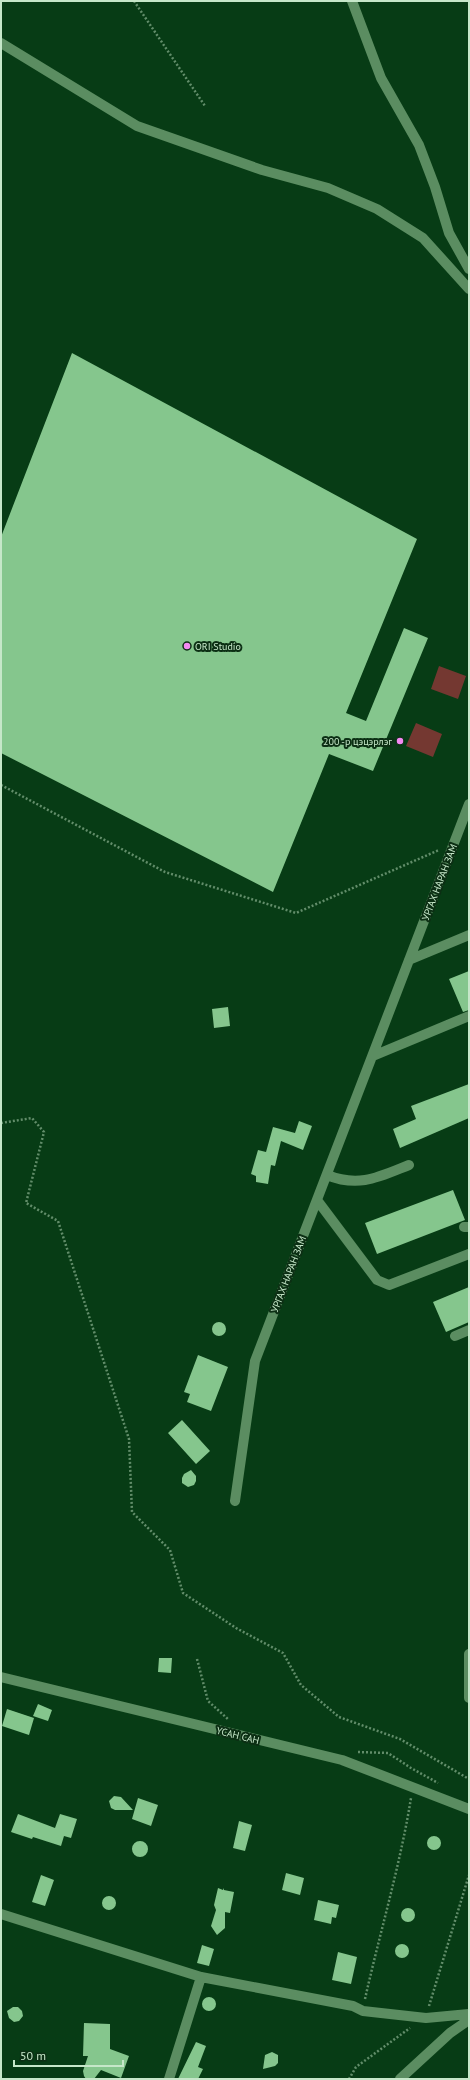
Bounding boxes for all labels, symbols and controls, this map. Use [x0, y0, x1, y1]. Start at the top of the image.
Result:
place label: ORI Studio [195, 640, 241, 653]
marker: ORI Studio [182, 641, 192, 651]
place label: 200 -р цэцэрлэг [323, 735, 392, 748]
marker: 200 -р цэцэрлэг [395, 736, 405, 746]
street label: УРГАХ НАРАН ЗАМ [419, 842, 460, 922]
street label: УРГАХ НАРАН ЗАМ [268, 1234, 309, 1314]
street label: ҮСАН САН [215, 1724, 261, 1747]
scale bar [14, 2042, 123, 2068]
text: 50 m [20, 2048, 46, 2063]

